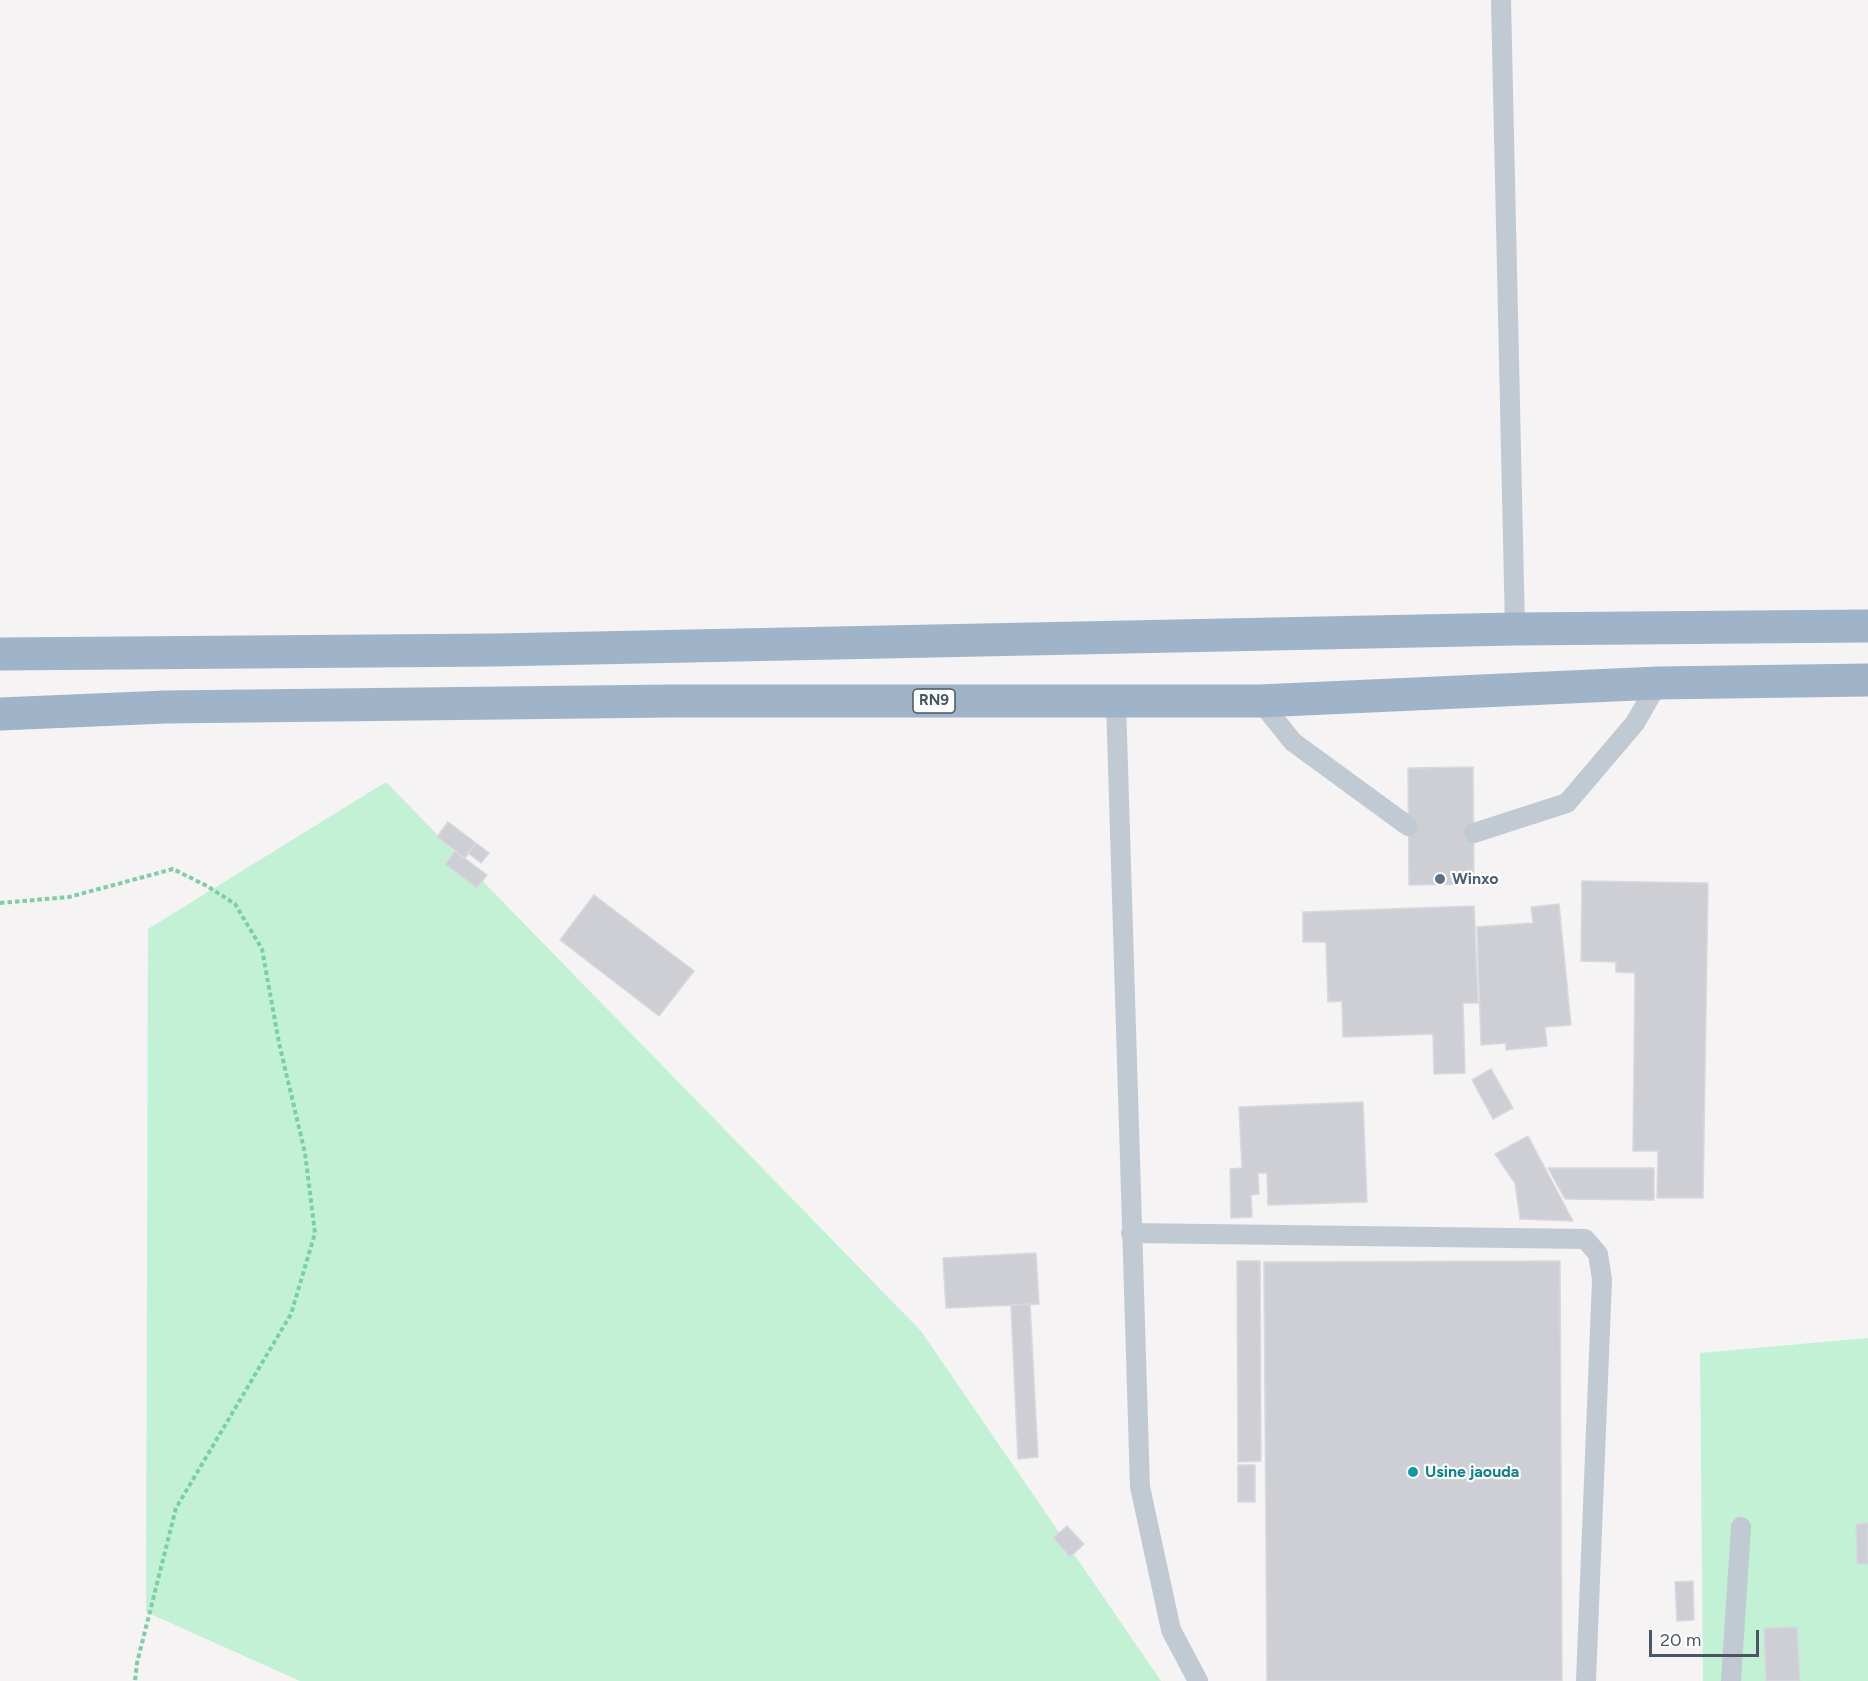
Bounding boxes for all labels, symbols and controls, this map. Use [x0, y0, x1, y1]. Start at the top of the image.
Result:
road number: RN9 [913, 689, 955, 713]
place label: Winxo [1452, 869, 1499, 889]
marker: Winxo [1433, 872, 1447, 886]
place label: Usine jaouda [1425, 1462, 1519, 1482]
marker: Usine jaouda [1406, 1465, 1420, 1479]
scale bar [1652, 1618, 1762, 1656]
text: 20 m [1660, 1629, 1701, 1651]

